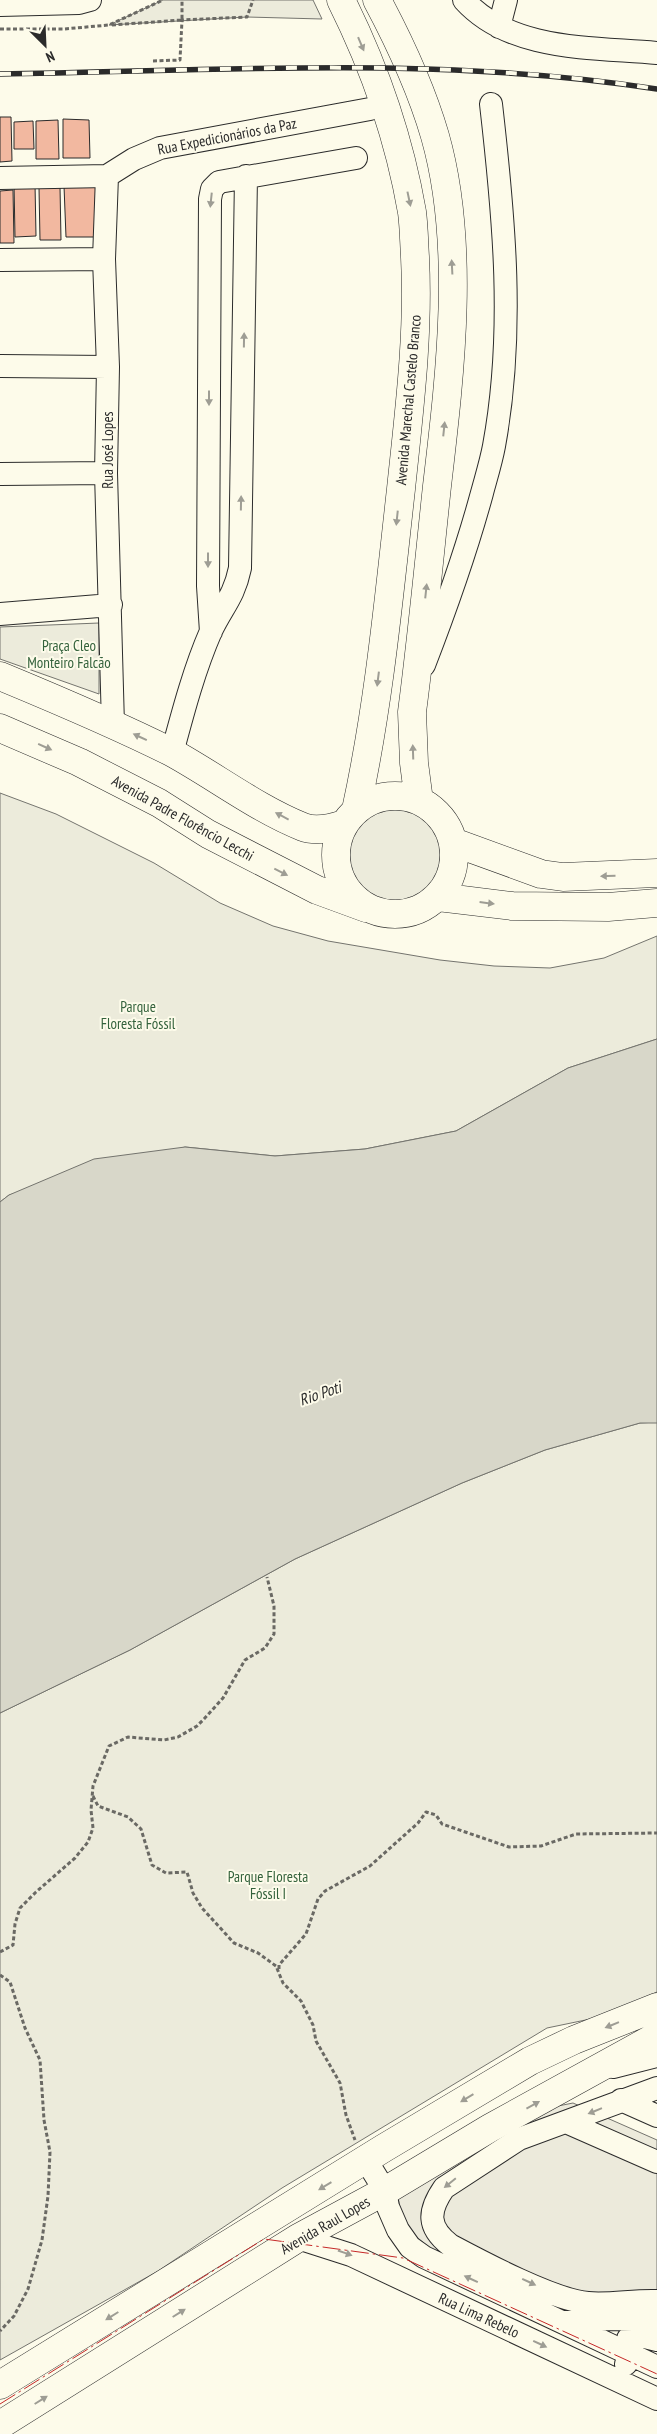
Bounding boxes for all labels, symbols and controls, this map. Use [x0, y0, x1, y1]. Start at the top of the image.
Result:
north arrow [20, 20, 70, 70]
one-way arrow [357, 37, 365, 51]
text: N [43, 47, 57, 67]
street label: Rua Expedicionários da Paz [156, 113, 298, 159]
one-way arrow [405, 191, 413, 206]
one-way arrow [207, 193, 215, 209]
one-way arrow [447, 259, 455, 275]
street label: Avenida Marechal Castelo Branco [391, 314, 425, 486]
one-way arrow [240, 332, 248, 348]
one-way arrow [205, 390, 213, 406]
street label: Rua José Lopes [98, 411, 117, 489]
one-way arrow [440, 421, 448, 437]
one-way arrow [237, 494, 245, 510]
one-way arrow [393, 510, 401, 526]
one-way arrow [204, 553, 212, 569]
one-way arrow [422, 582, 430, 598]
park label: Praça Cleo Monteiro Falcão [27, 636, 111, 672]
one-way arrow [374, 671, 382, 687]
one-way arrow [133, 733, 147, 741]
one-way arrow [38, 744, 52, 752]
one-way arrow [409, 744, 417, 760]
street label: Avenida Padre Florêncio Lecchi [109, 771, 257, 865]
one-way arrow [275, 812, 289, 820]
one-way arrow [274, 868, 288, 876]
one-way arrow [600, 872, 616, 880]
one-way arrow [479, 899, 495, 907]
park label: Parque Floresta Fóssil [101, 997, 176, 1033]
water label: Rio Poti [296, 1376, 346, 1409]
park label: Parque Floresta Fóssil I [228, 1867, 308, 1903]
one-way arrow [605, 2021, 619, 2029]
one-way arrow [461, 2094, 474, 2103]
one-way arrow [526, 2100, 539, 2109]
one-way arrow [588, 2107, 602, 2115]
one-way arrow [444, 2177, 457, 2188]
one-way arrow [318, 2181, 332, 2190]
street label: Avenida Raul Lopes [277, 2192, 373, 2258]
one-way arrow [338, 2249, 353, 2257]
one-way arrow [464, 2275, 478, 2283]
one-way arrow [522, 2279, 536, 2287]
street label: Rua Lima Rebelo [436, 2288, 522, 2342]
one-way arrow [173, 2309, 186, 2318]
one-way arrow [105, 2312, 118, 2321]
one-way arrow [533, 2340, 547, 2348]
one-way arrow [35, 2395, 48, 2404]

